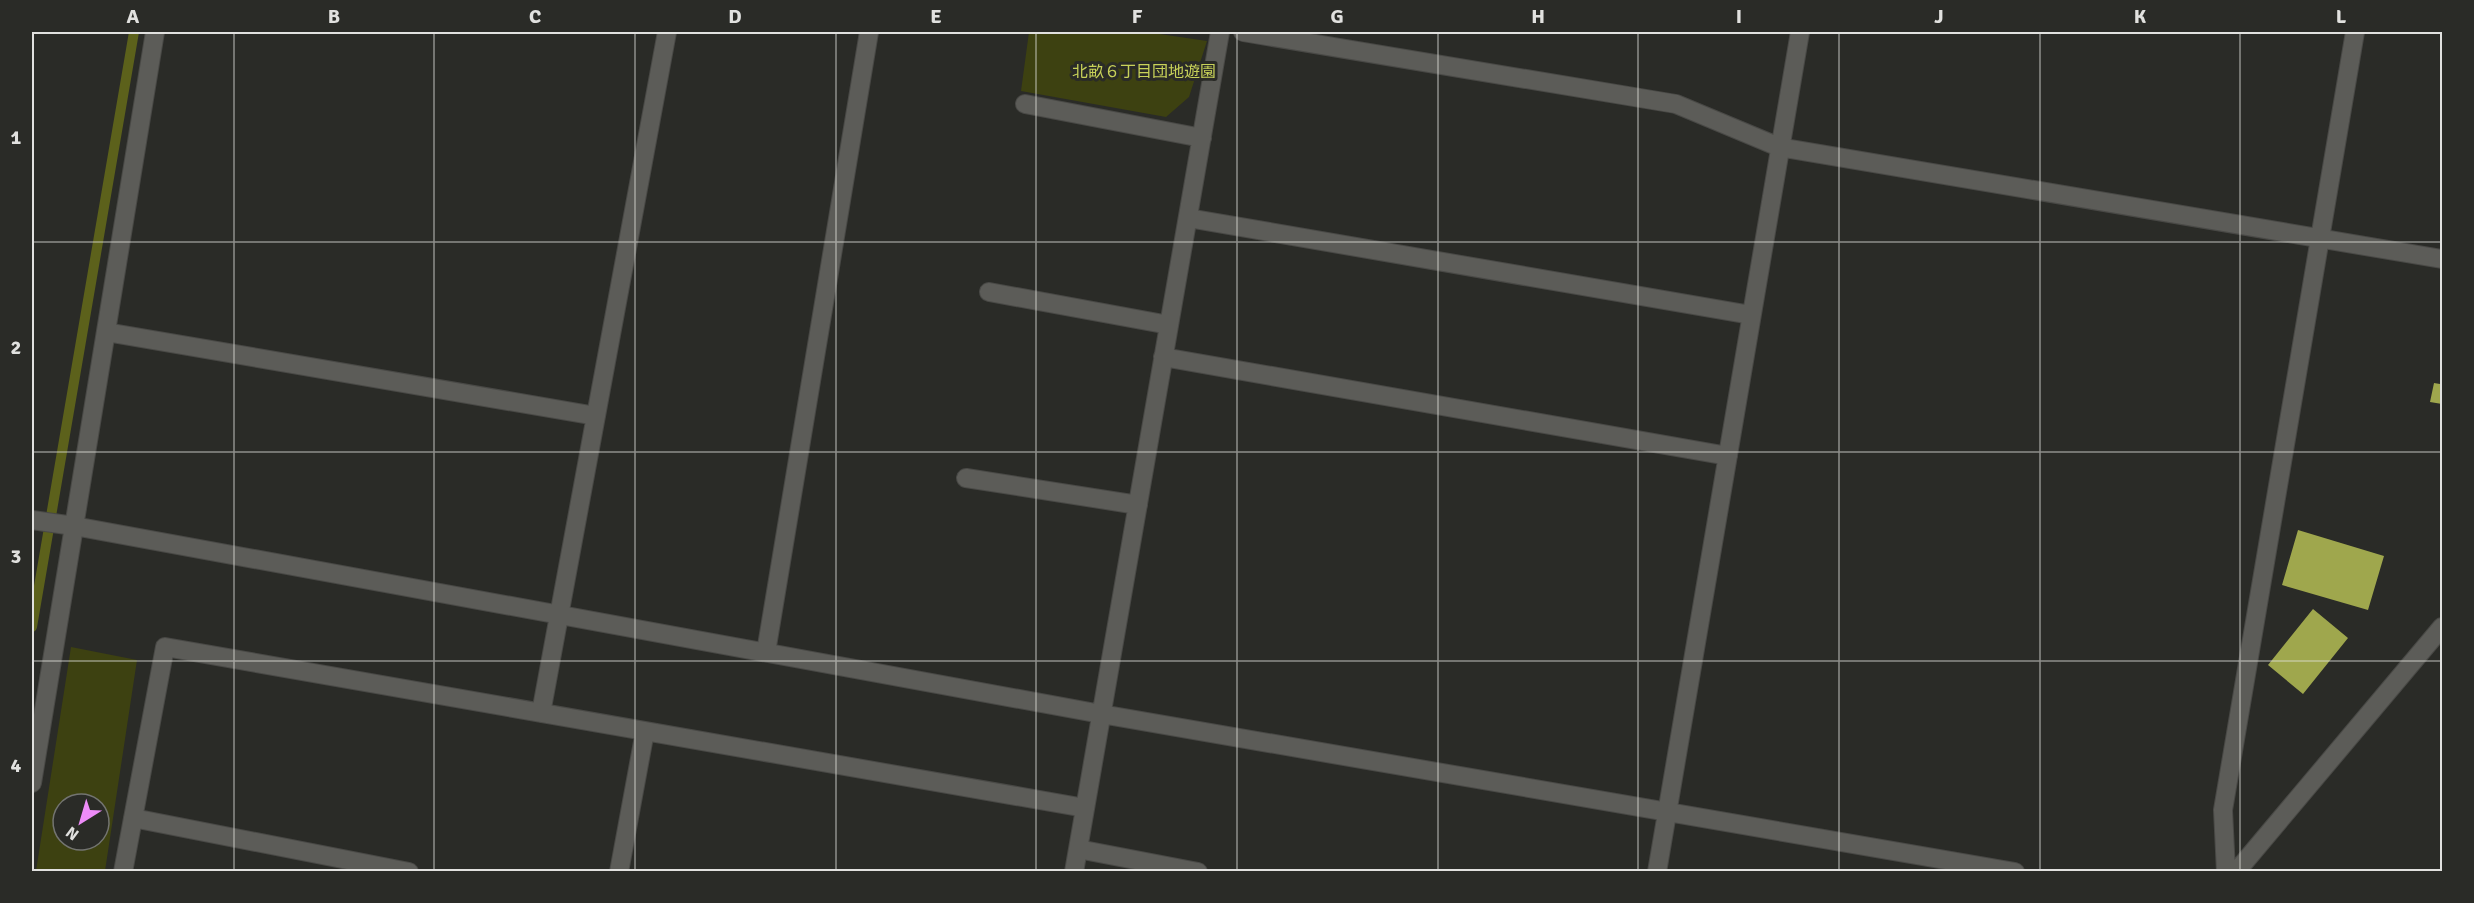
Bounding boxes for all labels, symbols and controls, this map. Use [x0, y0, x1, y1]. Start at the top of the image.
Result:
text: A [127, 4, 140, 29]
text: B [328, 4, 340, 29]
text: C [529, 4, 541, 29]
text: D [728, 4, 742, 29]
text: E [930, 4, 942, 29]
text: F [1132, 4, 1143, 29]
text: G [1330, 4, 1344, 29]
text: H [1531, 4, 1545, 29]
text: I [1736, 4, 1742, 29]
text: J [1934, 4, 1944, 29]
text: K [2134, 4, 2147, 29]
text: L [2336, 4, 2347, 29]
park label: 北畝６丁目団地遊園 [1072, 62, 1216, 82]
text: 1 [11, 125, 22, 150]
text: 2 [11, 335, 21, 360]
text: 3 [11, 544, 21, 569]
text: 4 [11, 753, 22, 778]
north arrow [51, 792, 111, 852]
text: N [62, 822, 83, 845]

